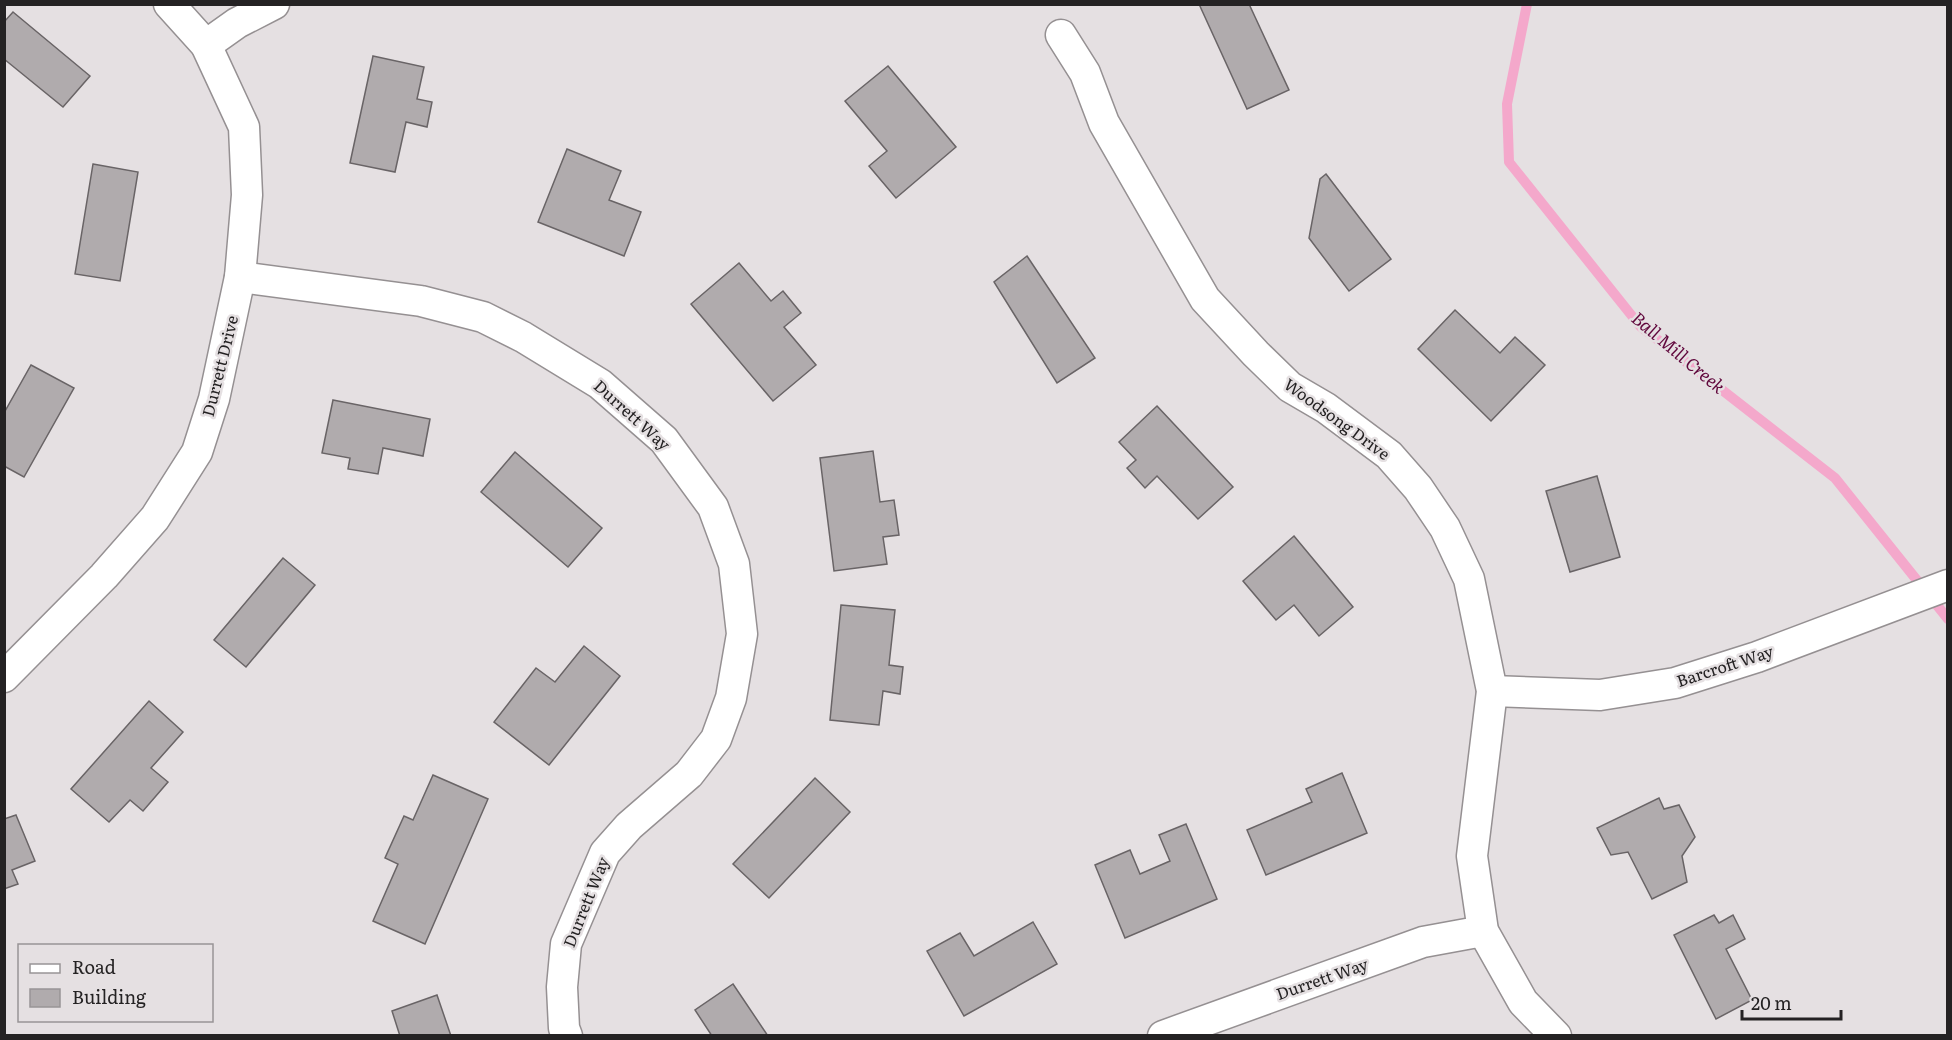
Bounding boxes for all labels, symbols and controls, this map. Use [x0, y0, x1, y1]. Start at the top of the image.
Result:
water label: Ball Mill Creek [1626, 304, 1732, 399]
street label: Durrett Drive [195, 313, 243, 419]
street label: Woodsong Drive [1280, 372, 1396, 465]
street label: Durrett Way [589, 373, 677, 456]
street label: Barcroft Way [1673, 638, 1777, 692]
street label: Durrett Way [556, 852, 614, 951]
legend [18, 944, 213, 1022]
street label: Durrett Way [1273, 951, 1372, 1005]
text: Road [72, 953, 116, 980]
text: Building [72, 983, 147, 1010]
scale bar [1742, 983, 1841, 1021]
text: 20 m [1751, 989, 1792, 1016]

